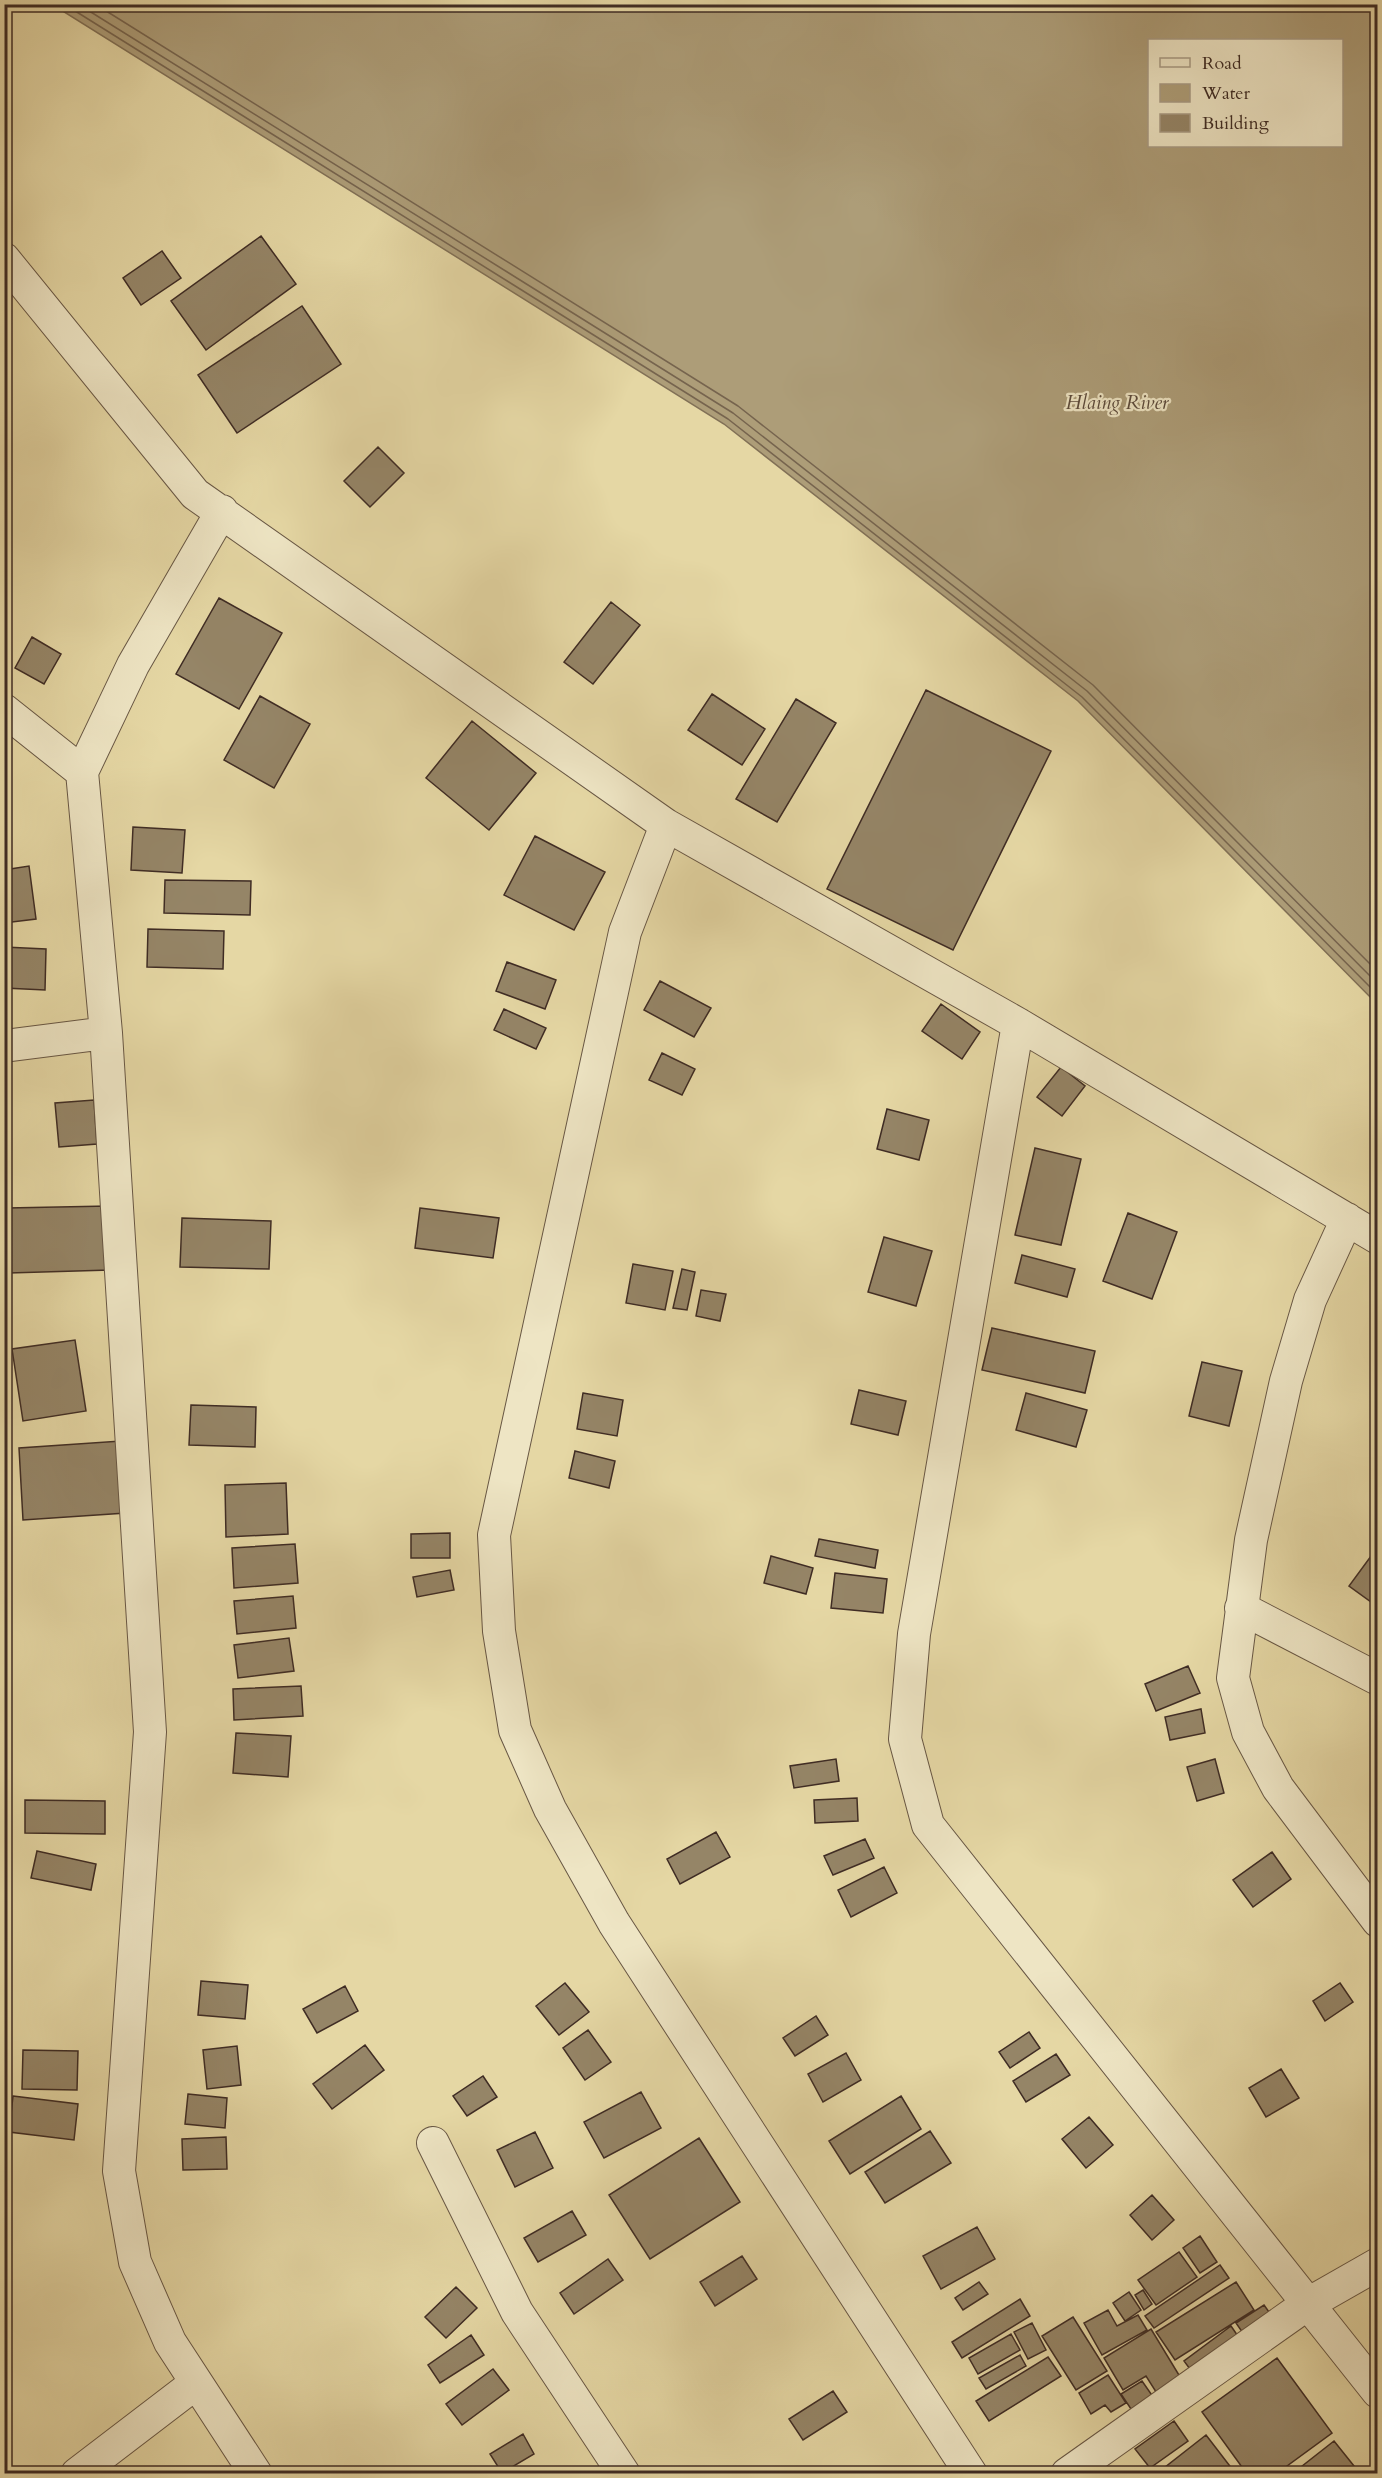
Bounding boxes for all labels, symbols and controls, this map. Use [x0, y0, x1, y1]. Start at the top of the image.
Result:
legend [1148, 39, 1343, 147]
text: Road [1202, 51, 1242, 76]
text: Water [1201, 81, 1251, 106]
text: Building [1202, 111, 1270, 136]
water label: Hlaing River [1065, 389, 1170, 416]

